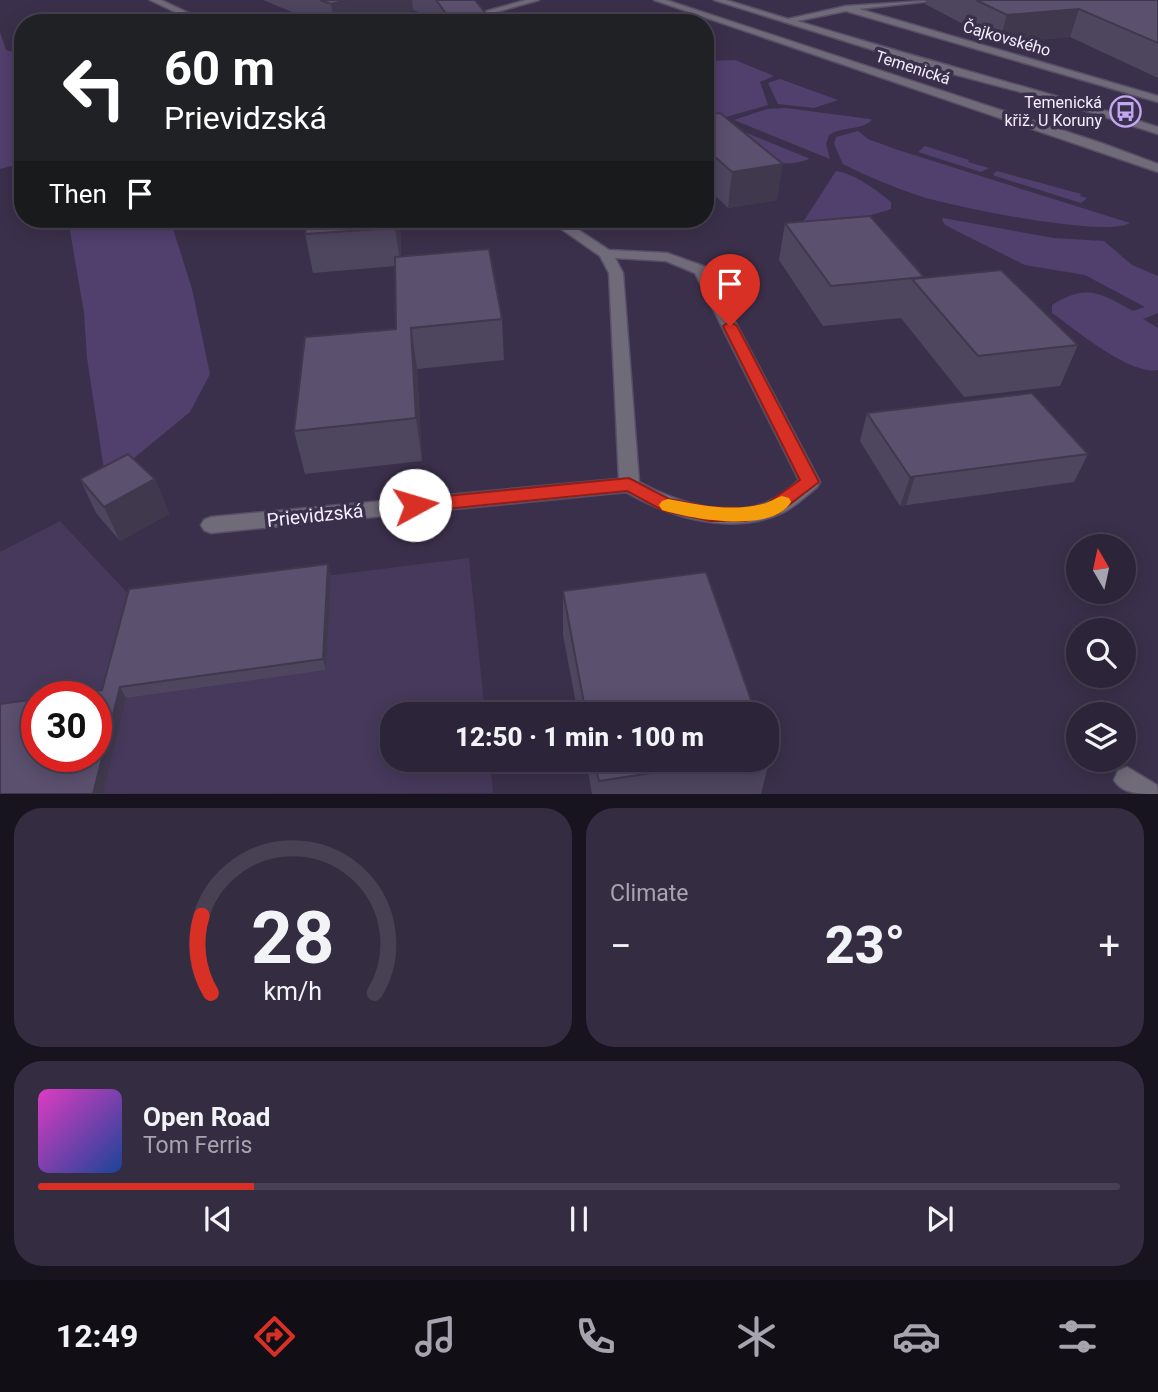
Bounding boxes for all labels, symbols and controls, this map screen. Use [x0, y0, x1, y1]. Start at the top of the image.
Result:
street label: Čajkovského [961, 16, 1053, 60]
text: 60 m [164, 40, 275, 97]
icon: left [49, 42, 140, 133]
street label: Temenická [873, 46, 953, 89]
place label: Temenická křiž. U Koruny [1005, 93, 1102, 130]
bus stop icon: Temenická křiž. U Koruny [1108, 94, 1142, 128]
text: Prievidzská [164, 99, 327, 137]
icon: arrive [121, 175, 159, 213]
text: Then [49, 179, 107, 209]
pin [700, 254, 760, 326]
icon: arrive [711, 265, 749, 303]
position arrow [378, 468, 452, 542]
street label: Prievidzská [266, 499, 364, 532]
north arrow [1066, 534, 1136, 604]
map controls [1066, 534, 1136, 772]
button: search [1066, 618, 1136, 688]
speed limit sign: 30 [21, 681, 112, 772]
button: layers [1066, 702, 1136, 772]
text: 12:50 · 1 min · 100 m [455, 722, 704, 752]
text: Climate [610, 880, 689, 907]
text: 28 [251, 896, 335, 982]
text: 23° [825, 915, 905, 976]
text: − [610, 924, 632, 968]
text: + [1098, 924, 1120, 968]
text: km/h [264, 977, 322, 1006]
text: Open Road [143, 1102, 271, 1132]
text: Tom Ferris [143, 1132, 252, 1159]
icon: previous [199, 1200, 237, 1238]
icon: pause [560, 1200, 598, 1238]
icon: next [921, 1200, 959, 1238]
icon: directions [250, 1312, 299, 1361]
icon: music [411, 1312, 460, 1361]
icon: phone [571, 1312, 620, 1361]
icon: climate [732, 1312, 781, 1361]
icon: car [892, 1312, 941, 1361]
icon: filters [1053, 1312, 1102, 1361]
text: 12:49 [56, 1317, 138, 1355]

